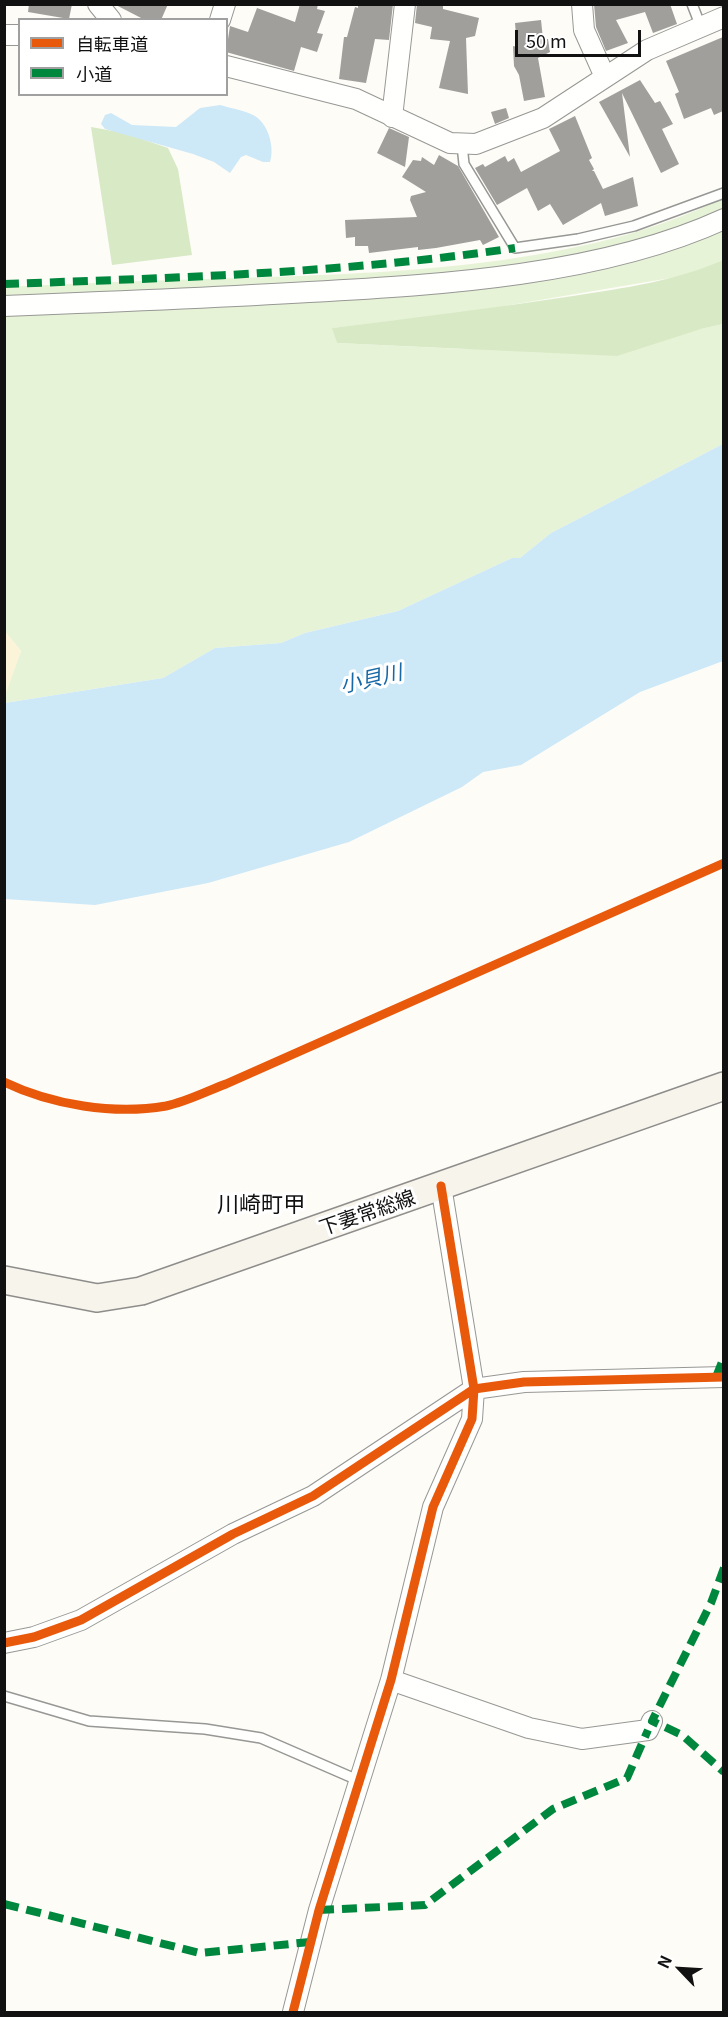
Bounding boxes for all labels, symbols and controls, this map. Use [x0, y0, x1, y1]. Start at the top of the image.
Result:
legend [18, 18, 228, 96]
scale bar [518, 18, 644, 56]
text: 50 m [526, 27, 567, 53]
text: 自転車道 [76, 30, 148, 56]
text: 小道 [76, 60, 112, 86]
water label: 小貝川 [337, 659, 405, 697]
street label: 下妻常総線 [316, 1184, 418, 1240]
district label: 川崎町甲 [217, 1191, 305, 1217]
north arrow [650, 1939, 710, 1999]
text: N [650, 1951, 677, 1972]

